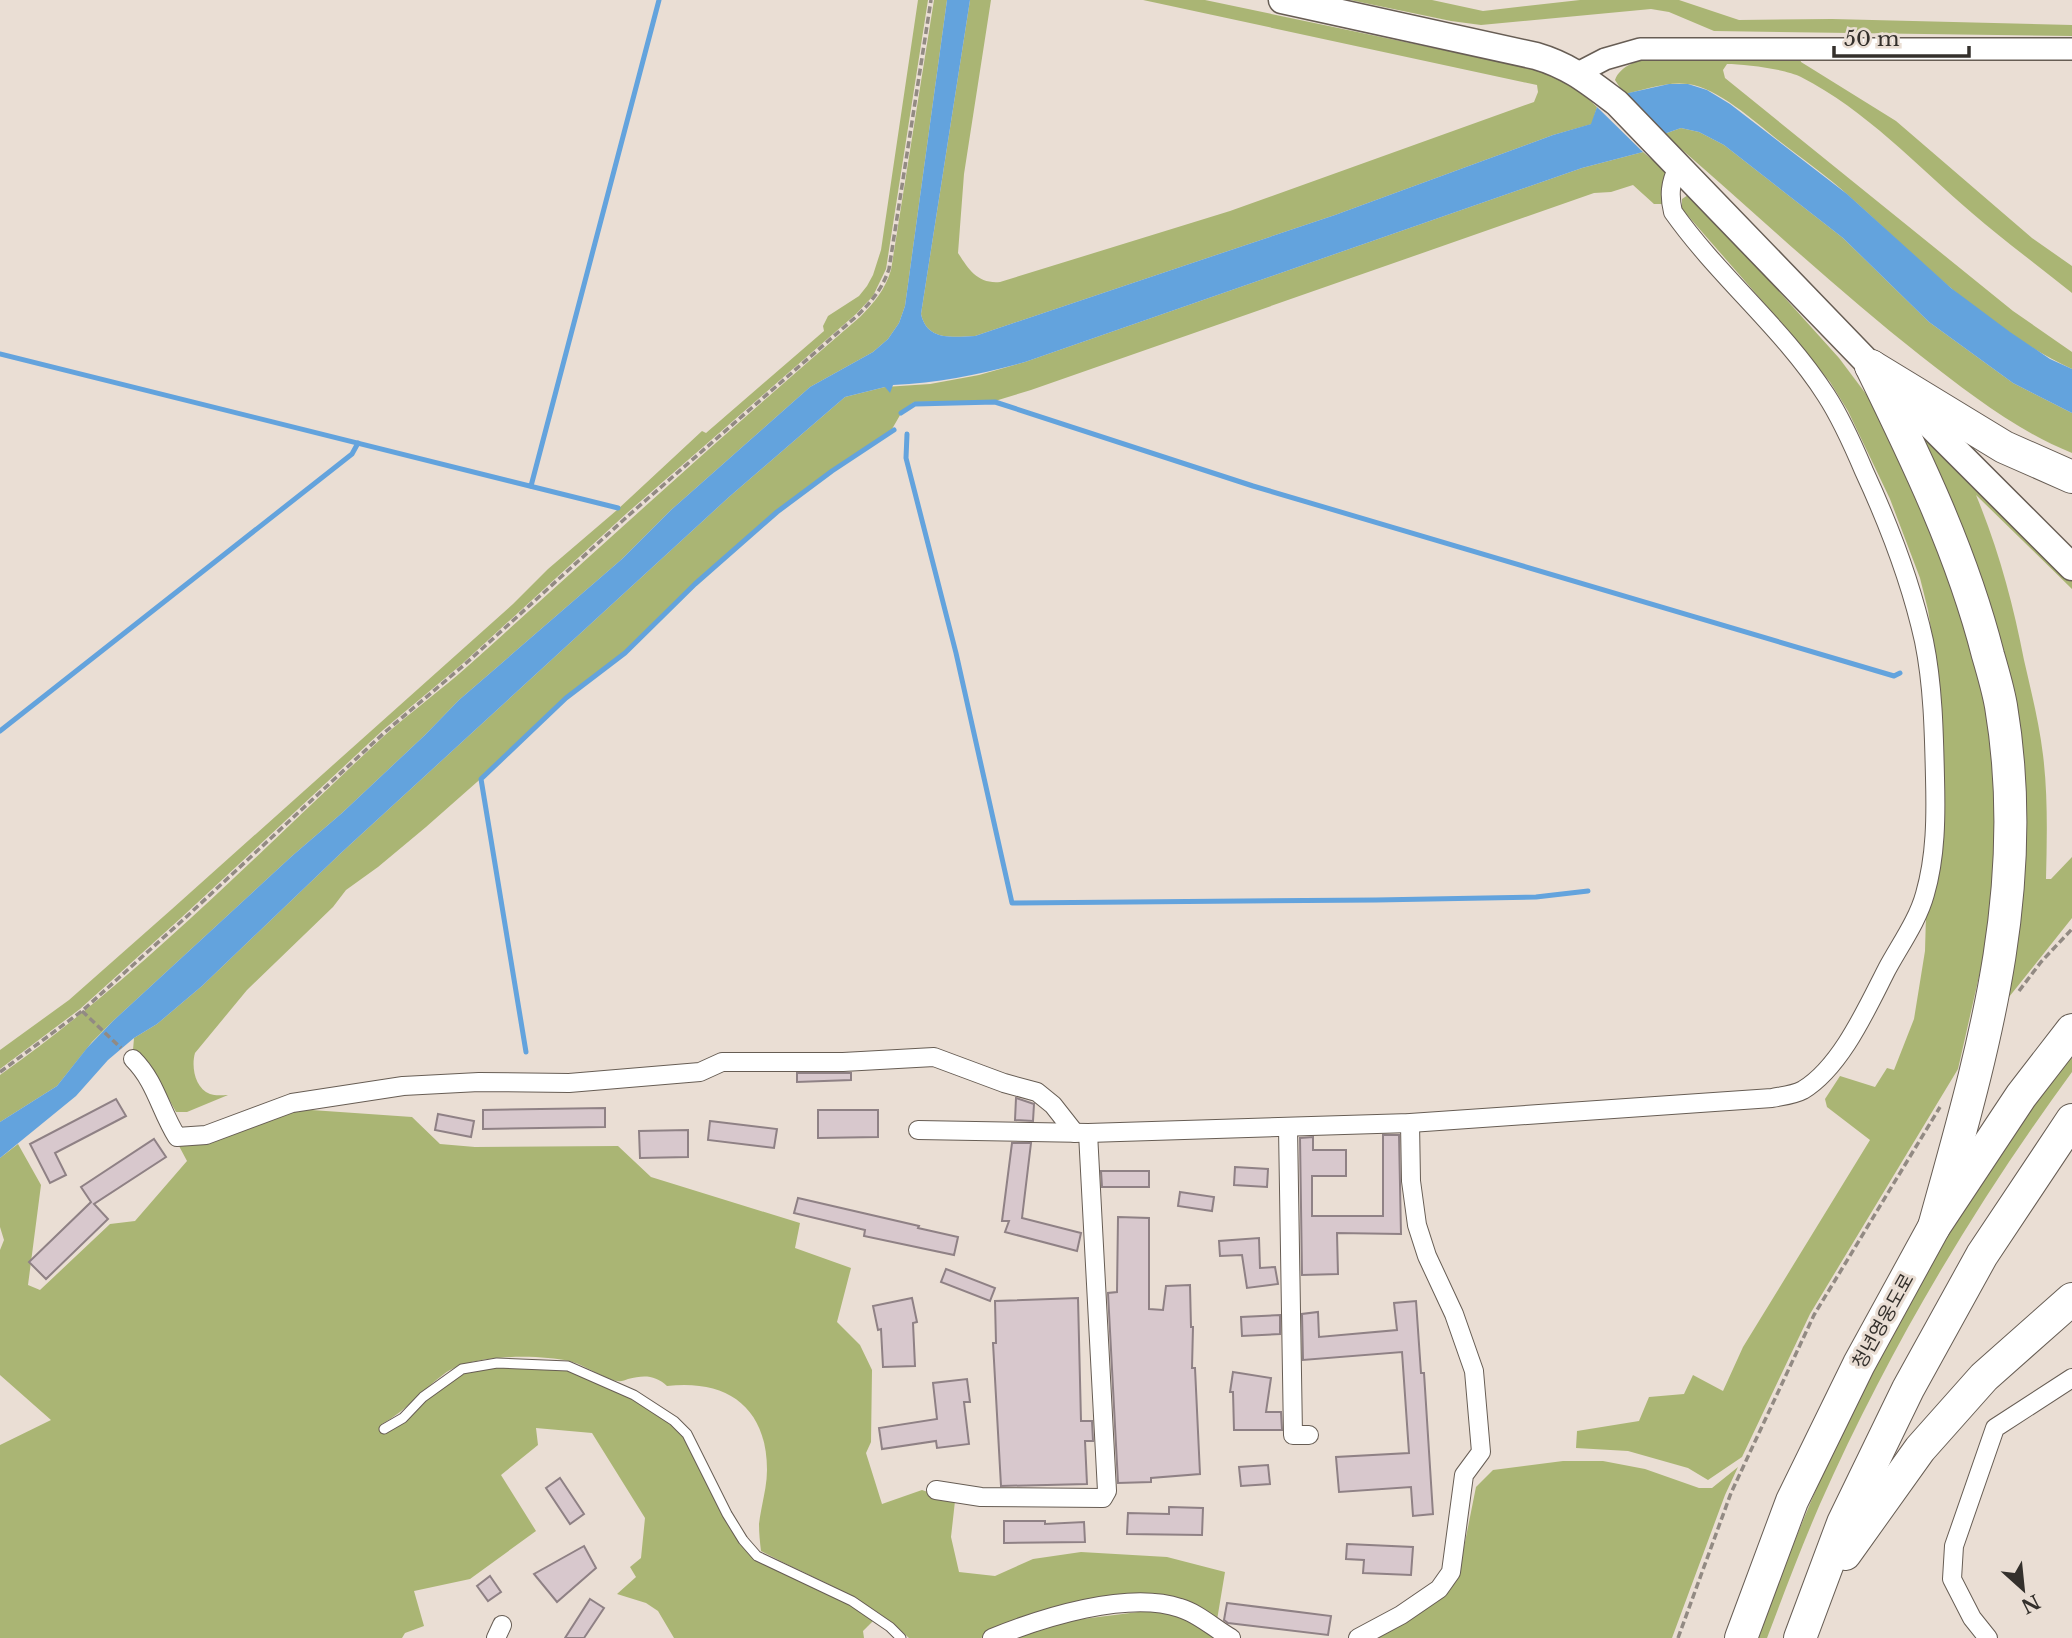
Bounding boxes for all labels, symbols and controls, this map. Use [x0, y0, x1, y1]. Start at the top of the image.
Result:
scale bar [1834, 14, 1969, 58]
text: 50 m [1844, 26, 1900, 52]
street label: 청년영웅도로 [1848, 1270, 1918, 1372]
north arrow [1988, 1554, 2058, 1624]
text: N [2017, 1589, 2044, 1618]

